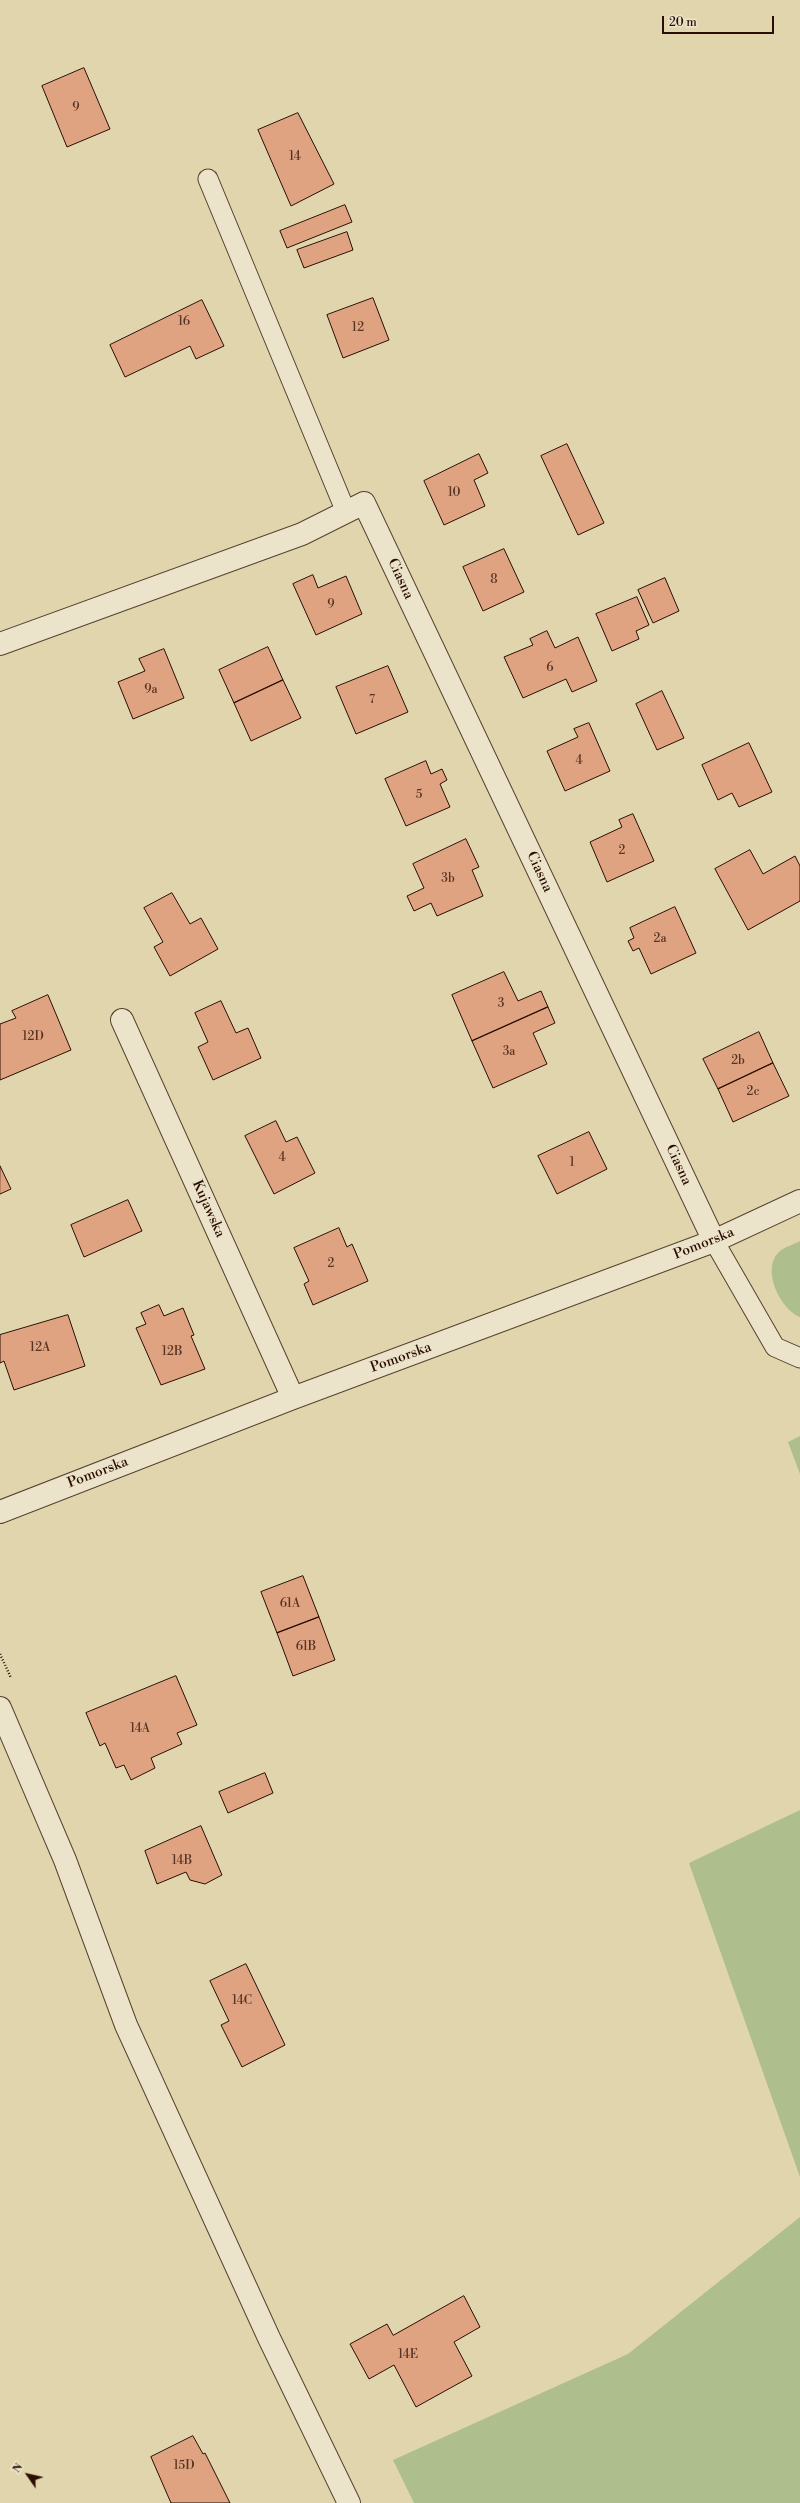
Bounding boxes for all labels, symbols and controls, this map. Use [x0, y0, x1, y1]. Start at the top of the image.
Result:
scale bar [664, 8, 776, 34]
text: 20 m [669, 15, 697, 30]
house number: 9 [72, 101, 80, 115]
house number: 14 [289, 150, 301, 164]
house number: 16 [178, 315, 190, 329]
house number: 12 [352, 321, 364, 335]
house number: 10 [448, 486, 460, 500]
street label: Ciasna [383, 556, 417, 602]
house number: 8 [490, 573, 498, 587]
house number: 9 [327, 598, 335, 612]
house number: 6 [546, 661, 554, 675]
house number: 9a [144, 683, 158, 697]
house number: 7 [369, 693, 375, 707]
house number: 4 [575, 754, 583, 768]
house number: 5 [416, 788, 422, 802]
house number: 2 [619, 844, 625, 858]
street label: Ciasna [522, 849, 556, 895]
house number: 3b [441, 872, 455, 886]
house number: 2a [654, 932, 666, 946]
house number: 3 [498, 997, 504, 1011]
house number: 12D [22, 1030, 44, 1044]
house number: 3a [503, 1045, 515, 1059]
house number: 2b [731, 1054, 745, 1068]
house number: 2c [747, 1085, 759, 1099]
street label: Ciasna [661, 1142, 695, 1188]
house number: 4 [278, 1151, 286, 1165]
house number: 1 [569, 1156, 575, 1170]
street label: Kujawska [188, 1178, 228, 1240]
street label: Pomorska [671, 1224, 737, 1264]
house number: 2 [328, 1257, 334, 1271]
street label: Pomorska [368, 1339, 434, 1377]
house number: 12A [30, 1341, 50, 1355]
house number: 12B [162, 1345, 182, 1359]
street label: Pomorska [65, 1454, 131, 1492]
house number: 61A [280, 1597, 300, 1611]
house number: 61B [296, 1640, 316, 1654]
house number: 14A [130, 1722, 150, 1736]
house number: 14B [172, 1854, 192, 1868]
house number: 14C [232, 1994, 252, 2008]
house number: 14E [398, 2348, 418, 2362]
north arrow [8, 2455, 48, 2495]
house number: 15D [173, 2459, 195, 2473]
text: N [10, 2461, 26, 2476]

